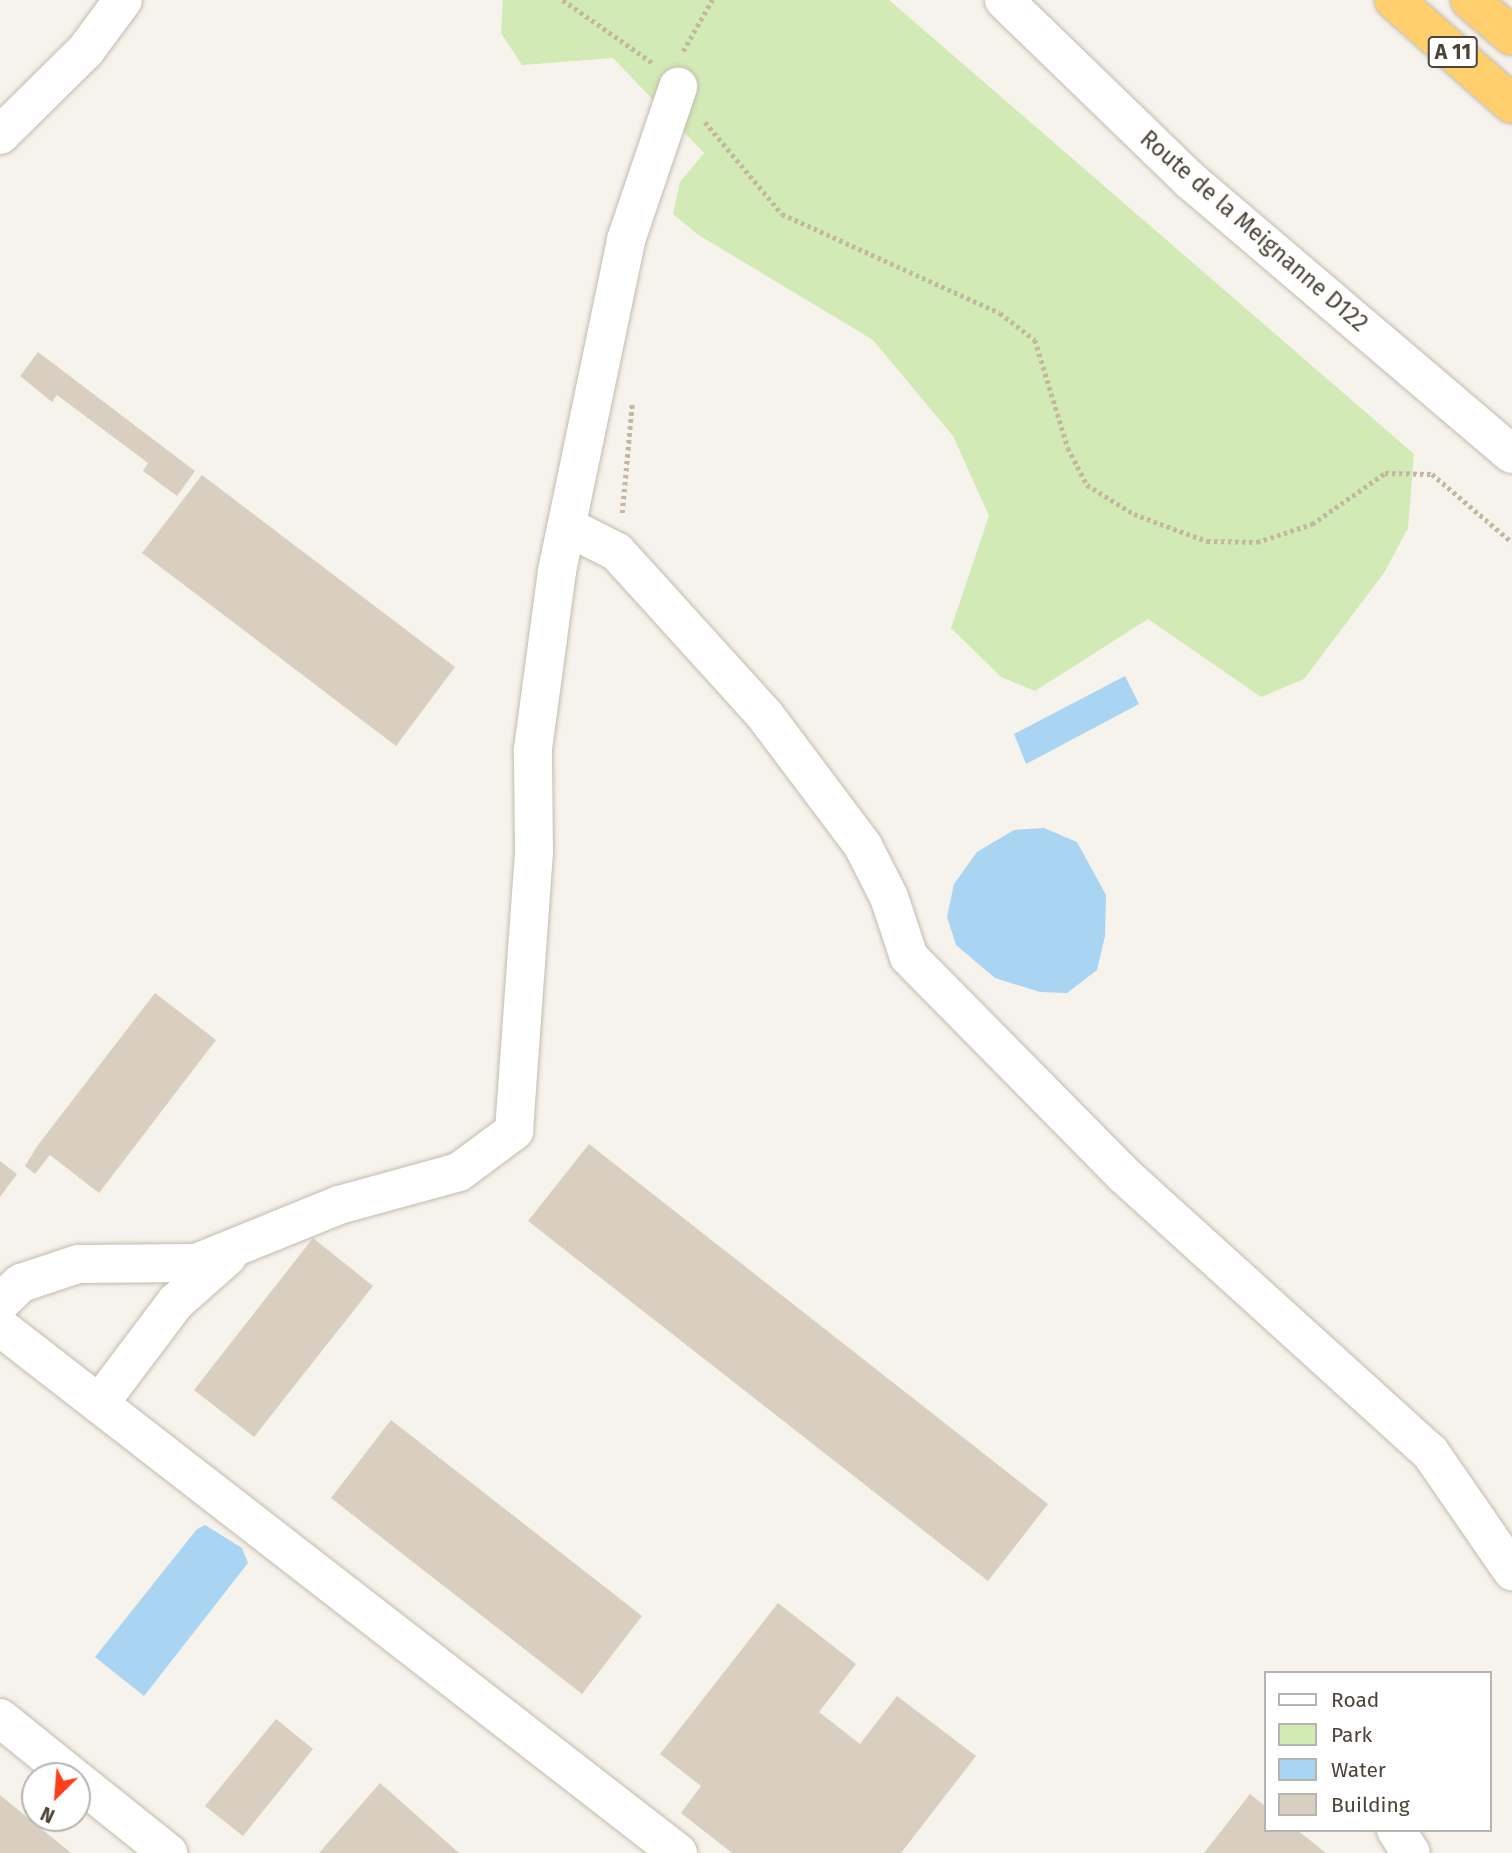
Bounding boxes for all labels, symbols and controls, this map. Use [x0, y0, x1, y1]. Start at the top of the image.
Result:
road number: A 11 [1427, 34, 1479, 70]
street label: Route de la Meignanne D122 [1135, 125, 1373, 337]
legend [1264, 1671, 1491, 1832]
text: Road [1331, 1687, 1379, 1713]
text: Park [1331, 1722, 1372, 1748]
text: Water [1331, 1757, 1386, 1783]
north arrow [21, 1762, 91, 1832]
text: Building [1331, 1792, 1410, 1818]
text: N [37, 1802, 58, 1828]

